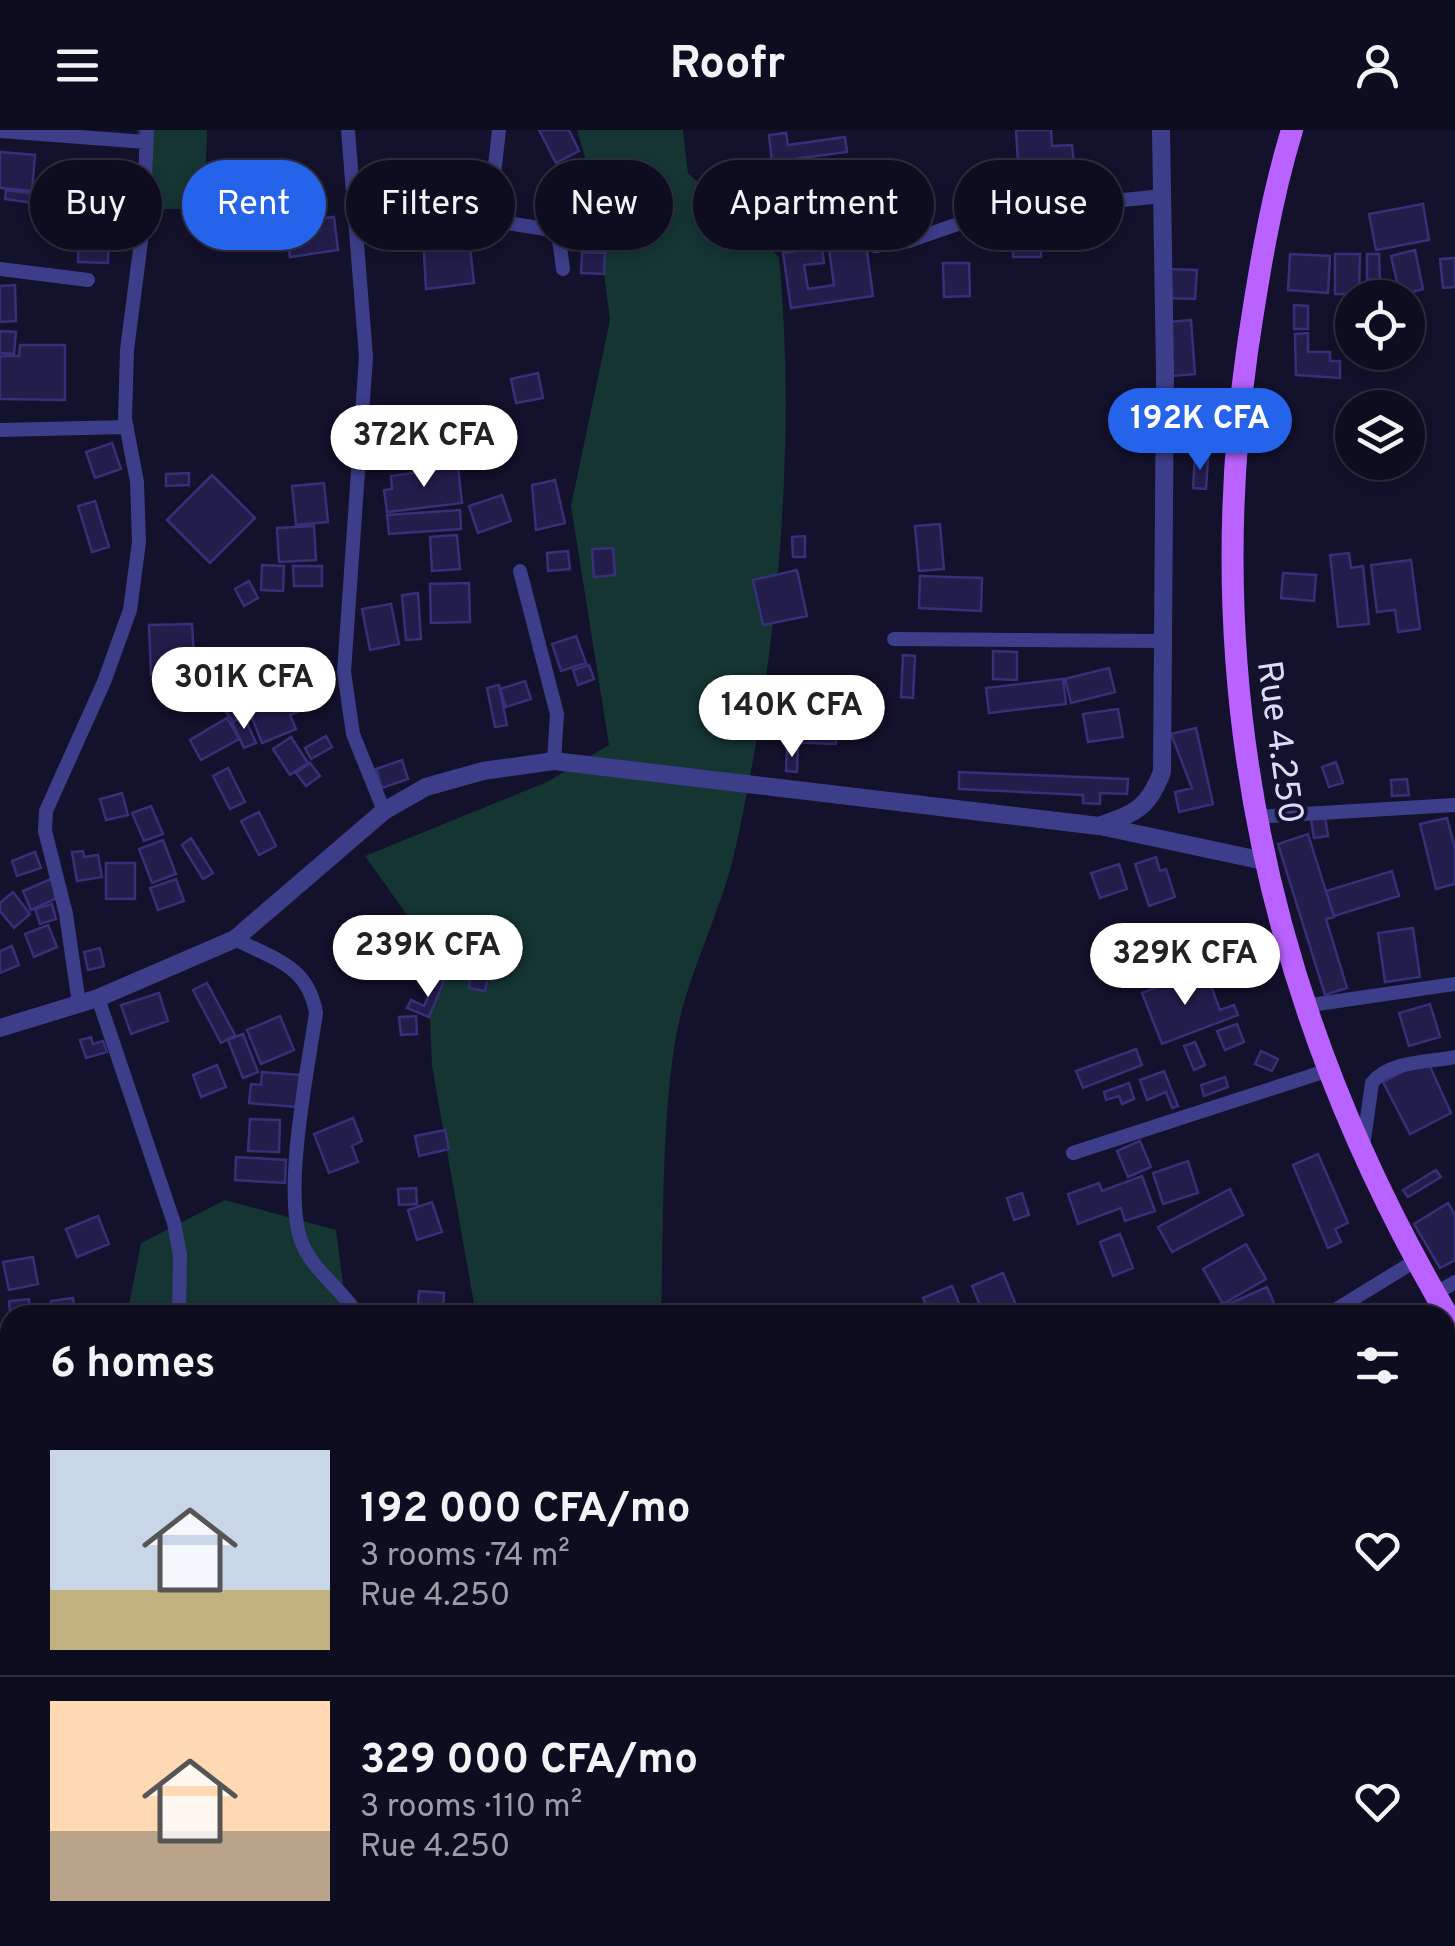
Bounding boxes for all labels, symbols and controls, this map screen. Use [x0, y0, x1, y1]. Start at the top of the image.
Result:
text: Roofr [670, 37, 785, 94]
icon: menu [50, 38, 105, 93]
icon: person [1350, 38, 1405, 93]
chip: Buy [30, 160, 162, 250]
chip: Rent [182, 160, 326, 250]
chip: Filters [346, 160, 515, 250]
chip: New [535, 160, 673, 250]
chip: Apartment [693, 160, 934, 250]
chip: House [954, 160, 1123, 250]
map controls [1335, 280, 1425, 480]
button: locate [1335, 280, 1425, 370]
pin: 192K CFA [1097, 388, 1303, 473]
button: layers [1335, 390, 1425, 480]
text: 192K CFA [1130, 400, 1270, 440]
pin: 372K CFA [321, 405, 527, 490]
text: 372K CFA [353, 417, 495, 457]
pin: 301K CFA [141, 647, 347, 732]
street label: Rue 4.250 [1245, 658, 1311, 827]
text: 301K CFA [174, 659, 314, 699]
pin: 140K CFA [689, 675, 895, 760]
text: 140K CFA [721, 687, 863, 727]
pin: 239K CFA [325, 915, 531, 1000]
pin: 329K CFA [1082, 923, 1288, 1008]
text: 239K CFA [355, 927, 501, 967]
text: 329K CFA [1112, 935, 1258, 975]
icon: filters [1350, 1338, 1405, 1393]
text: 6 homes [50, 1339, 215, 1392]
text: 192 000 CFA/mo [360, 1484, 691, 1537]
icon: home [130, 1490, 250, 1610]
icon: heart [1350, 1523, 1405, 1578]
text: 3 rooms · 74 m² [360, 1537, 570, 1577]
text: Rue 4.250 [360, 1577, 510, 1617]
text: 329 000 CFA/mo [360, 1735, 698, 1788]
icon: home [130, 1741, 250, 1861]
icon: heart [1350, 1774, 1405, 1829]
text: 3 rooms · 110 m² [360, 1788, 582, 1828]
text: Rue 4.250 [360, 1828, 510, 1868]

